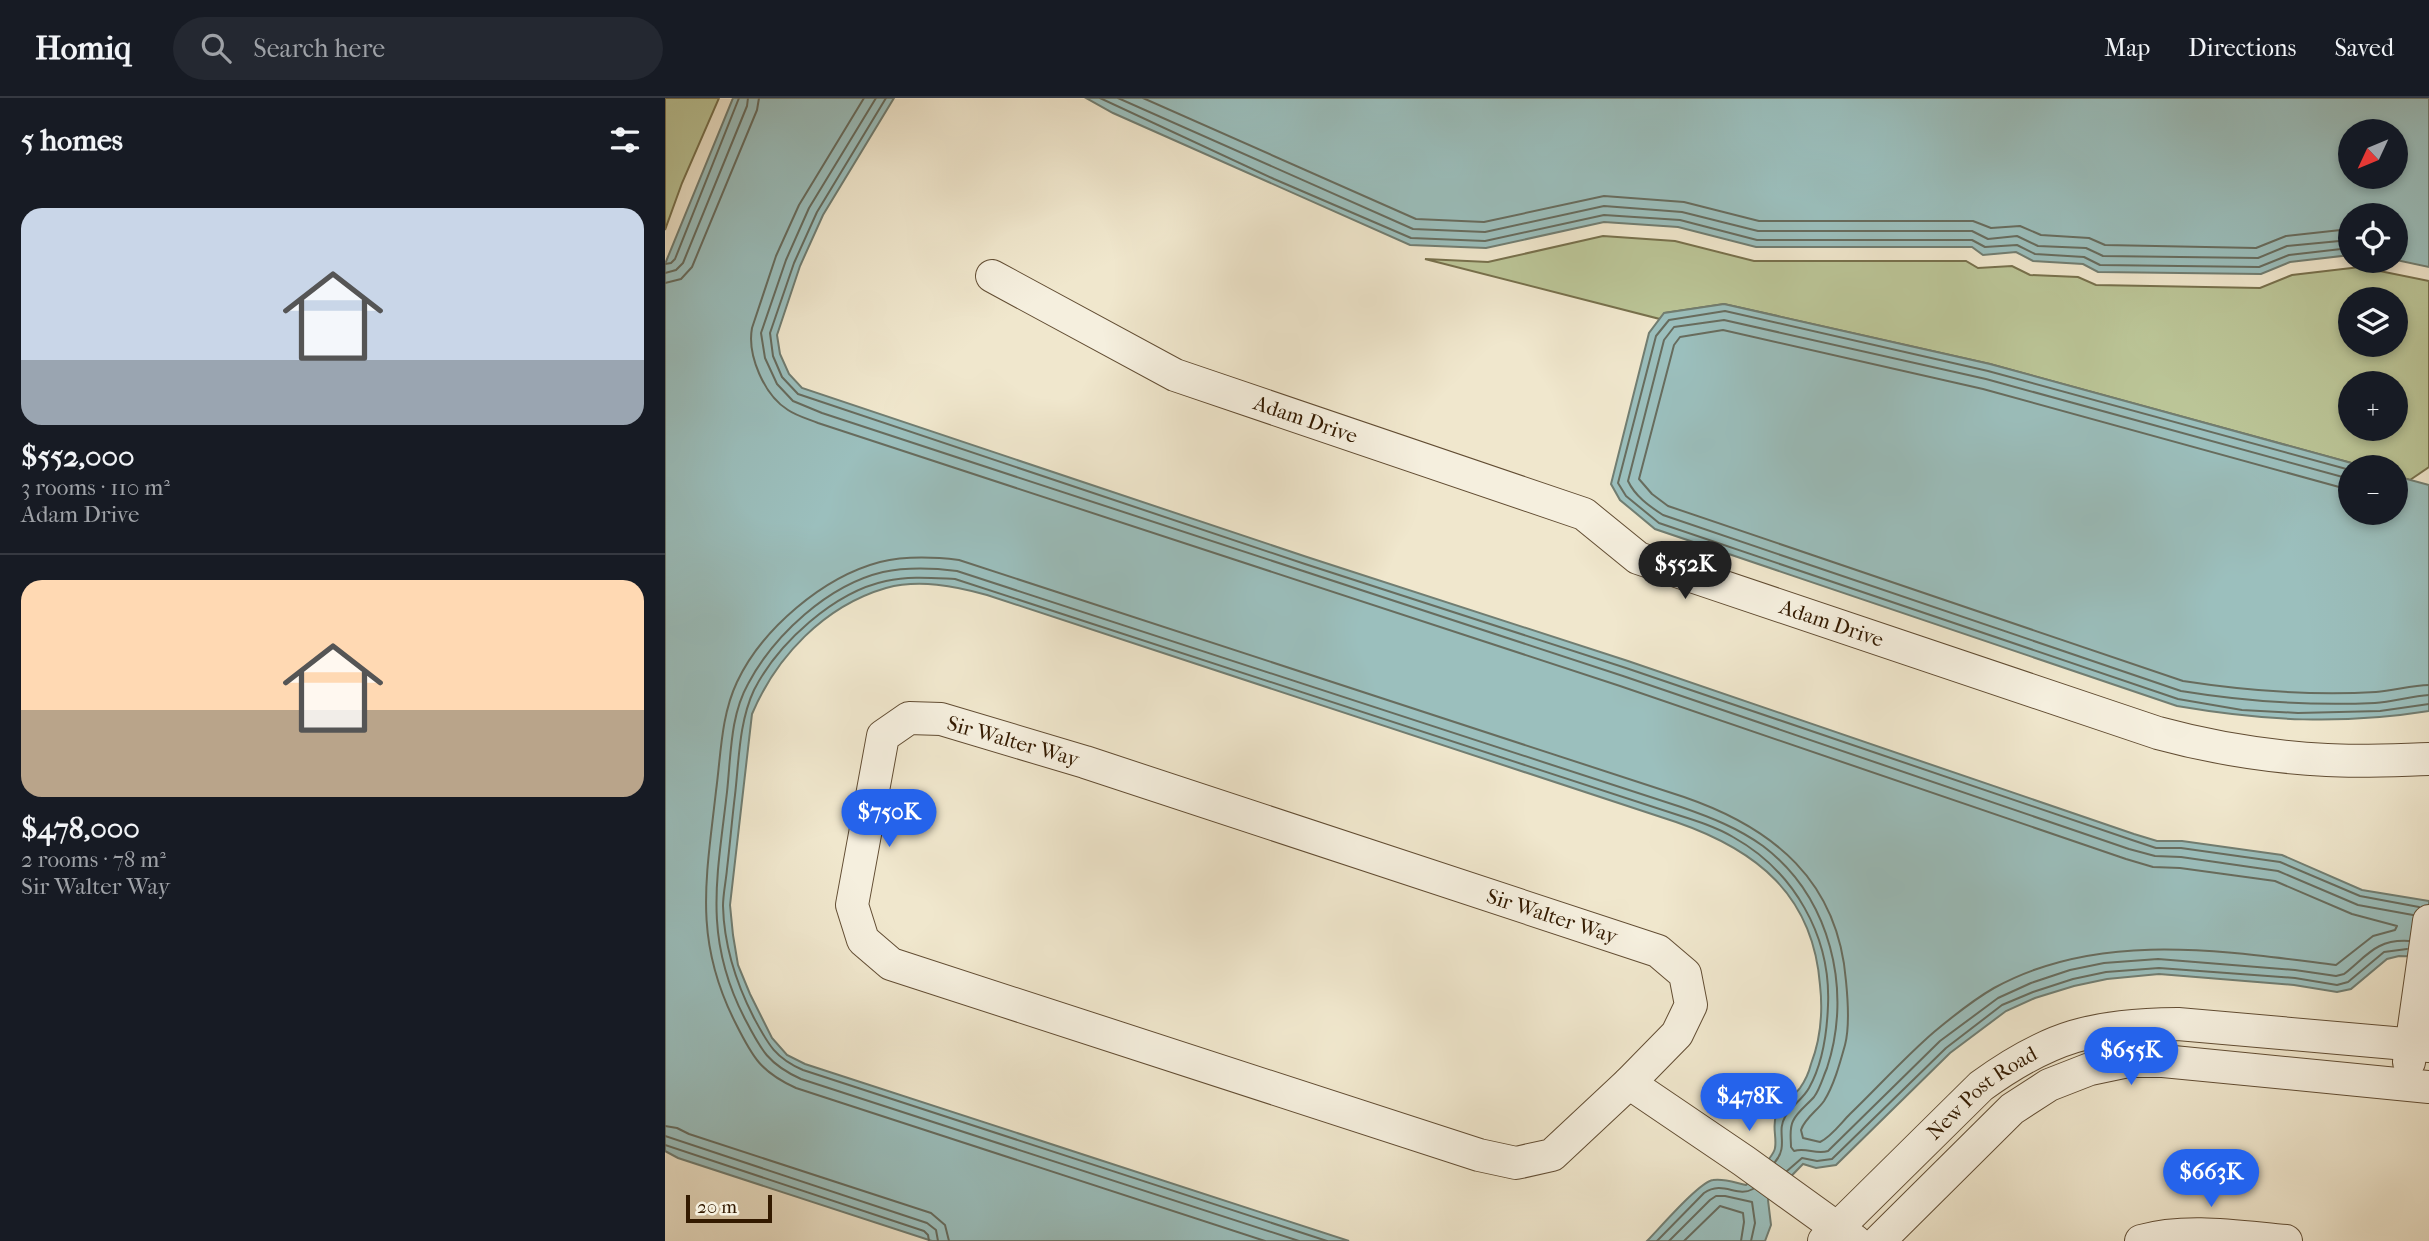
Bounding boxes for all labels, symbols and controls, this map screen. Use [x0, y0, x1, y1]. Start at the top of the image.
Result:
search box [173, 17, 663, 80]
text: Homiq [35, 29, 131, 68]
icon: search [197, 29, 235, 67]
text: Search here [253, 33, 385, 64]
text: Map [2104, 34, 2150, 62]
text: Directions [2188, 34, 2296, 62]
text: Saved [2334, 34, 2394, 62]
north arrow [2338, 119, 2408, 189]
map controls [2338, 119, 2408, 525]
icon: filters [606, 121, 644, 159]
text: 5 homes [21, 123, 123, 158]
button: locate [2338, 203, 2408, 273]
icon: home [270, 253, 396, 379]
button: layers [2338, 287, 2408, 357]
button: + [2338, 371, 2408, 441]
street label: Adam Drive [1250, 390, 1361, 448]
text: $552,000 [21, 439, 135, 474]
button: − [2338, 455, 2408, 525]
text: 3 rooms · 110 m² [21, 474, 170, 501]
text: Adam Drive [21, 501, 139, 528]
pin: $552K [1636, 542, 1734, 601]
text: $552K [1655, 550, 1715, 577]
street label: Adam Drive [1776, 594, 1887, 652]
icon: home [270, 625, 396, 751]
street label: Sir Walter Way [944, 711, 1082, 772]
pin: $750K [840, 790, 938, 849]
text: $750K [857, 798, 921, 825]
text: $478,000 [21, 811, 140, 846]
text: 2 rooms · 78 m² [21, 846, 166, 873]
text: Sir Walter Way [21, 873, 170, 900]
street label: Sir Walter Way [1484, 884, 1621, 949]
pin: $655K [2082, 1028, 2180, 1087]
text: $655K [2100, 1036, 2162, 1063]
street label: New Post Road [1922, 1041, 2041, 1145]
pin: $478K [1700, 1074, 1798, 1133]
text: $478K [1717, 1082, 1781, 1109]
pin: $663K [2162, 1150, 2260, 1209]
text: $663K [2179, 1158, 2243, 1185]
scale bar [686, 1192, 772, 1224]
text: 20 m [697, 1196, 737, 1218]

